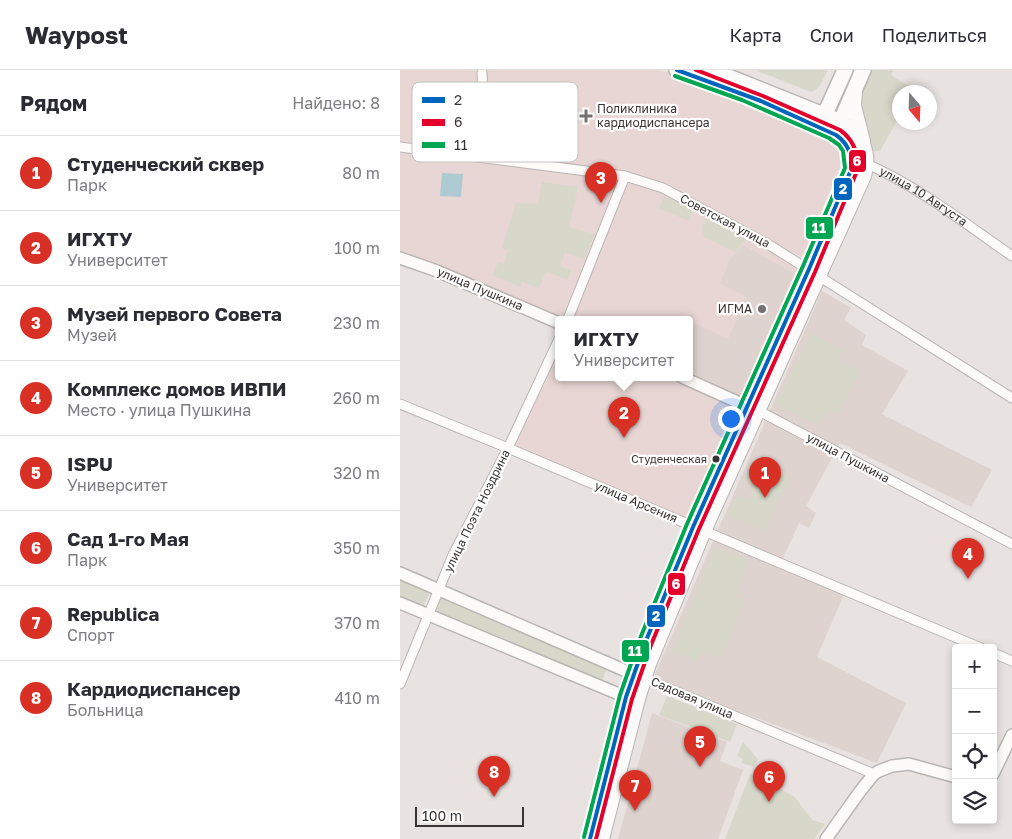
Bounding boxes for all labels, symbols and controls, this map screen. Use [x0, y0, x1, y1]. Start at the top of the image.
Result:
text: Waypost [25, 20, 128, 49]
text: Карта [730, 24, 782, 46]
text: Слои [810, 24, 854, 46]
text: Поделиться [882, 24, 987, 46]
legend [412, 82, 578, 162]
north arrow [892, 85, 937, 130]
text: Рядом [20, 90, 87, 116]
text: 2 [454, 91, 462, 108]
text: Найдено: 8 [292, 93, 380, 113]
place label: Поликлиника кардиодиспансера [597, 101, 710, 130]
marker: Поликлиника кардиодиспансера [579, 109, 593, 123]
text: 6 [454, 113, 462, 130]
text: 11 [454, 136, 468, 153]
line badge: 6 [848, 149, 867, 173]
text: Студенческий сквер [67, 152, 264, 175]
text: 6 [853, 152, 862, 169]
pin: 3 [585, 162, 617, 203]
text: 1 [32, 163, 40, 183]
text: 80 m [342, 163, 380, 183]
street label: улица 10 Августа [877, 163, 970, 229]
text: Парк [67, 175, 107, 195]
line badge: 2 [833, 177, 853, 201]
text: 2 [839, 180, 848, 197]
street label: Советская улица [678, 190, 773, 251]
line badge: 11 [805, 216, 834, 240]
text: 11 [812, 219, 826, 236]
text: ИГХТУ [67, 227, 132, 250]
text: 2 [31, 238, 41, 258]
text: 100 m [334, 238, 380, 258]
text: Университет [67, 250, 168, 270]
street label: улица Пушкина [435, 264, 525, 313]
place label: ИГМА [718, 301, 752, 316]
text: Музей первого Совета [67, 302, 282, 325]
marker: ИГМА [756, 303, 768, 315]
text: 3 [31, 313, 41, 333]
text: 230 m [333, 313, 380, 333]
popup [555, 316, 693, 381]
text: Музей [67, 325, 117, 345]
text: ИГХТУ [574, 327, 639, 350]
text: Университет [574, 350, 674, 370]
text: Комплекс домов ИВПИ [67, 377, 286, 400]
text: 4 [31, 388, 41, 408]
text: 260 m [333, 388, 380, 408]
pin: 2 [608, 397, 640, 438]
text: Место · улица Пушкина [67, 400, 251, 420]
your location [718, 406, 744, 432]
street label: улица Пушкина [804, 429, 892, 486]
street label: улица Поэта Ноздрина [440, 447, 513, 575]
text: ISPU [67, 452, 113, 475]
place label: Студенческая [631, 452, 707, 465]
marker: Студенческая [711, 454, 721, 464]
pin: 1 [749, 457, 781, 498]
text: 5 [31, 463, 41, 483]
text: 320 m [333, 463, 380, 483]
text: Университет [67, 475, 168, 495]
street label: улица Арсения [593, 477, 680, 526]
text: Сад 1-го Мая [67, 527, 189, 550]
text: 6 [31, 538, 41, 558]
text: 350 m [333, 538, 380, 558]
pin: 4 [952, 538, 984, 579]
text: Парк [67, 550, 107, 570]
line badge: 6 [667, 572, 686, 596]
text: 6 [672, 575, 681, 592]
text: Republica [67, 602, 159, 625]
line badge: 2 [646, 604, 666, 628]
text: 2 [652, 607, 661, 624]
text: 7 [32, 613, 40, 633]
text: 370 m [334, 613, 380, 633]
text: Спорт [67, 625, 115, 645]
line badge: 11 [621, 639, 650, 663]
text: 11 [628, 642, 642, 659]
map controls [952, 644, 997, 824]
button: + [952, 644, 997, 689]
street label: Садовая улица [649, 673, 736, 722]
text: Кардиодиспансер [67, 677, 240, 700]
text: 8 [31, 688, 41, 708]
text: 410 m [334, 688, 380, 708]
button: − [952, 689, 997, 734]
text: Больница [67, 700, 143, 720]
pin: 5 [684, 726, 716, 767]
button: locate [952, 734, 997, 779]
pin: 8 [478, 756, 510, 797]
pin: 6 [753, 761, 785, 802]
pin: 7 [619, 770, 651, 811]
button: layers [952, 779, 997, 824]
scale bar [415, 804, 524, 827]
text: 100 m [422, 807, 462, 824]

